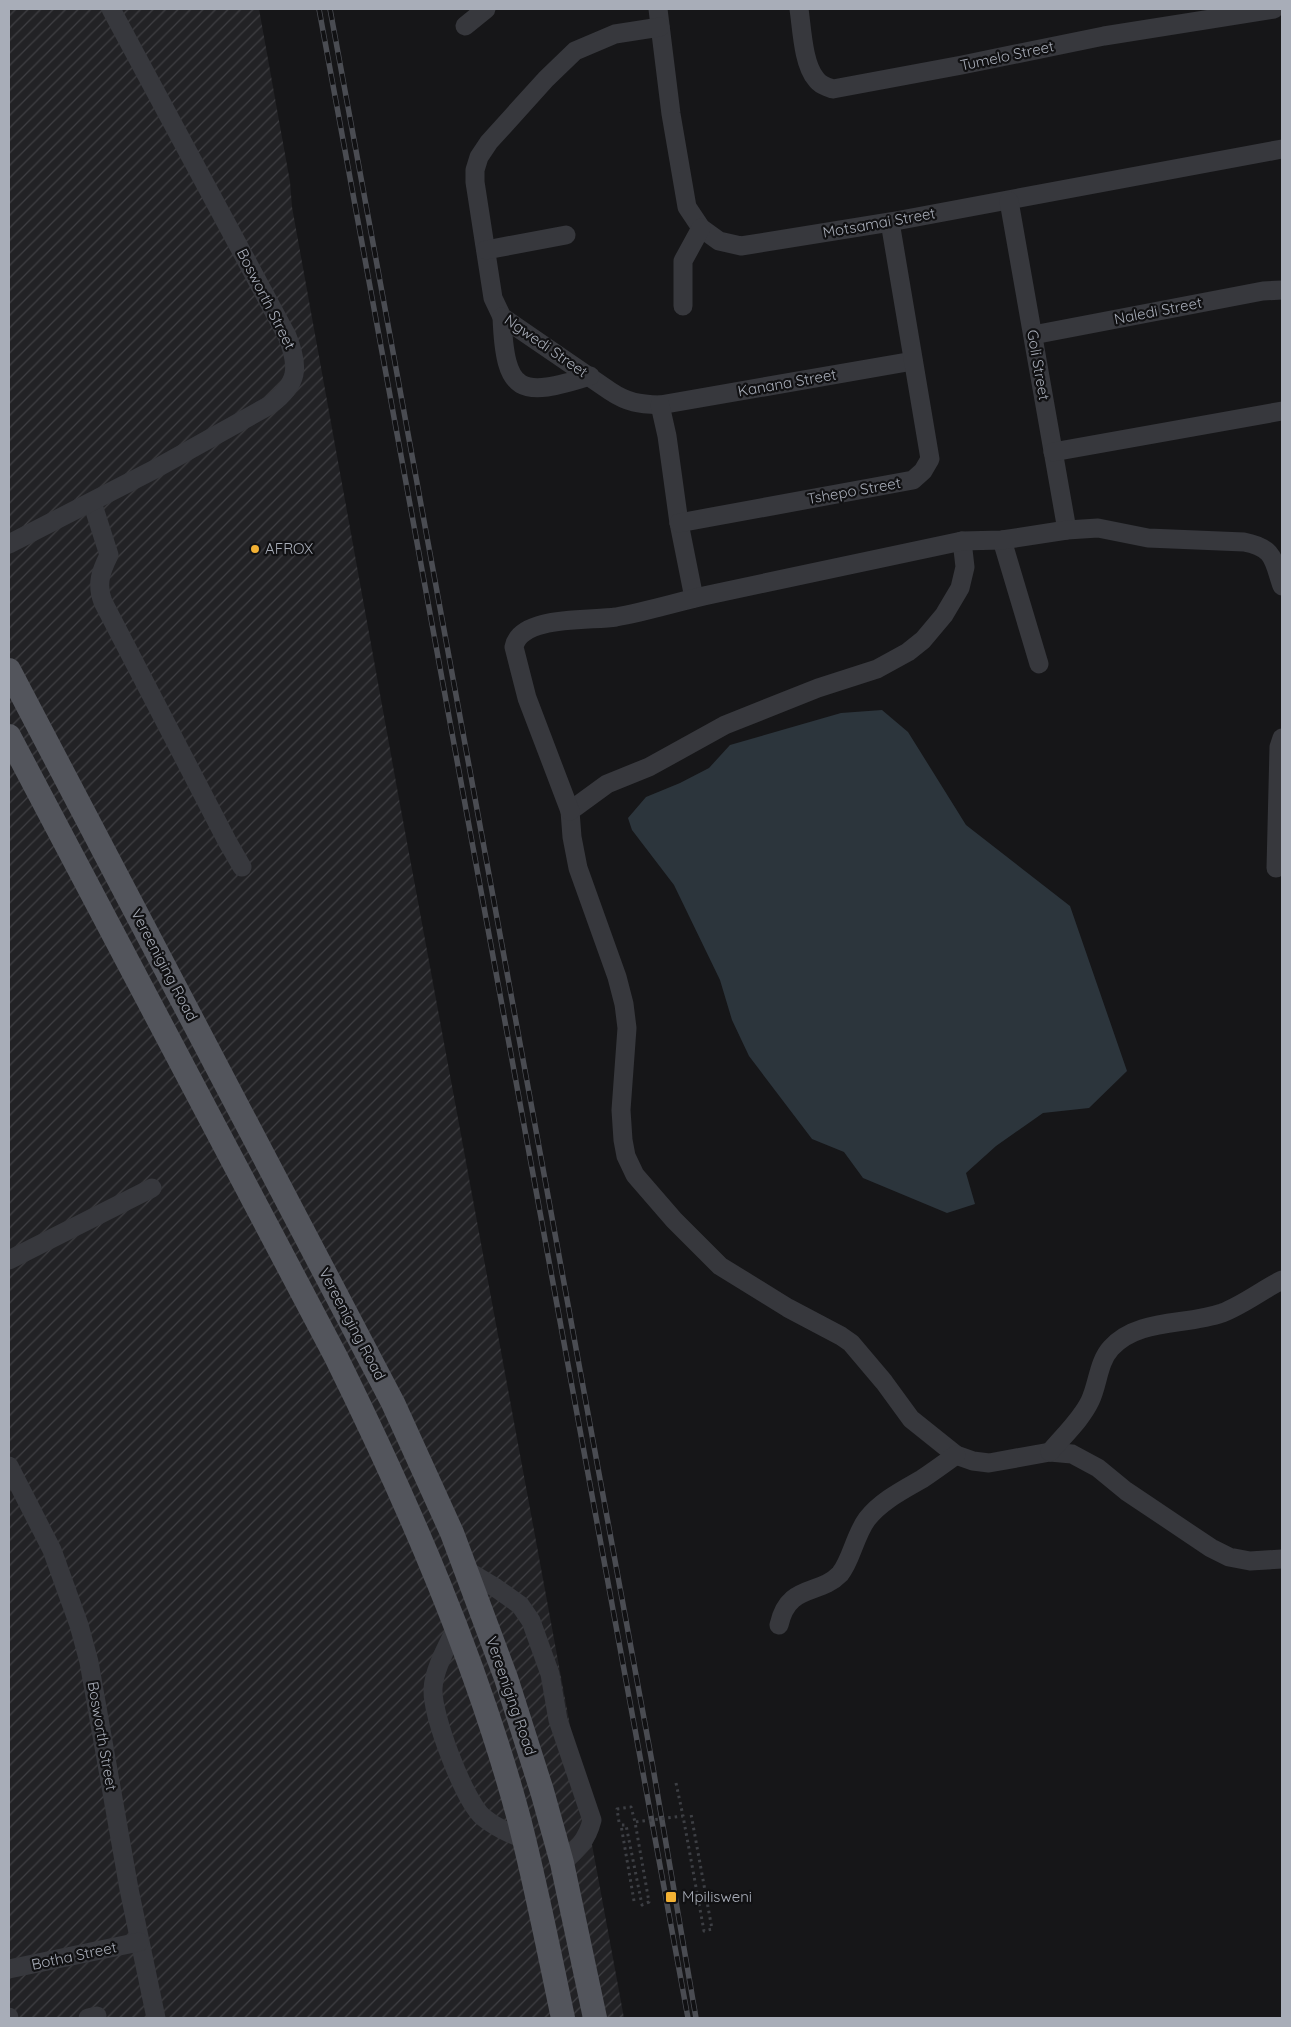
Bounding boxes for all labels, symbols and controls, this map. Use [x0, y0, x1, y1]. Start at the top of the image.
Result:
street label: Tumelo Street [958, 36, 1056, 75]
street label: Motsamai Street [821, 203, 937, 242]
street label: Bosworth Street [233, 245, 300, 352]
street label: Naledi Street [1112, 293, 1203, 328]
street label: Ngwedi Street [501, 310, 592, 381]
street label: Goli Street [1023, 328, 1054, 402]
street label: Kanana Street [736, 364, 838, 401]
street label: Tshepo Street [806, 473, 902, 508]
place label: AFROX [265, 539, 313, 558]
marker: AFROX [249, 543, 261, 555]
street label: Vereeniging Road [127, 905, 202, 1024]
street label: Vereeniging Road [315, 1264, 390, 1383]
street label: Vereeniging Road [482, 1634, 541, 1758]
street label: Bosworth Street [84, 1680, 121, 1792]
place label: Mpilisweni [682, 1887, 752, 1906]
marker: Mpilisweni [664, 1890, 678, 1904]
street label: Botha Street [30, 1937, 118, 1974]

